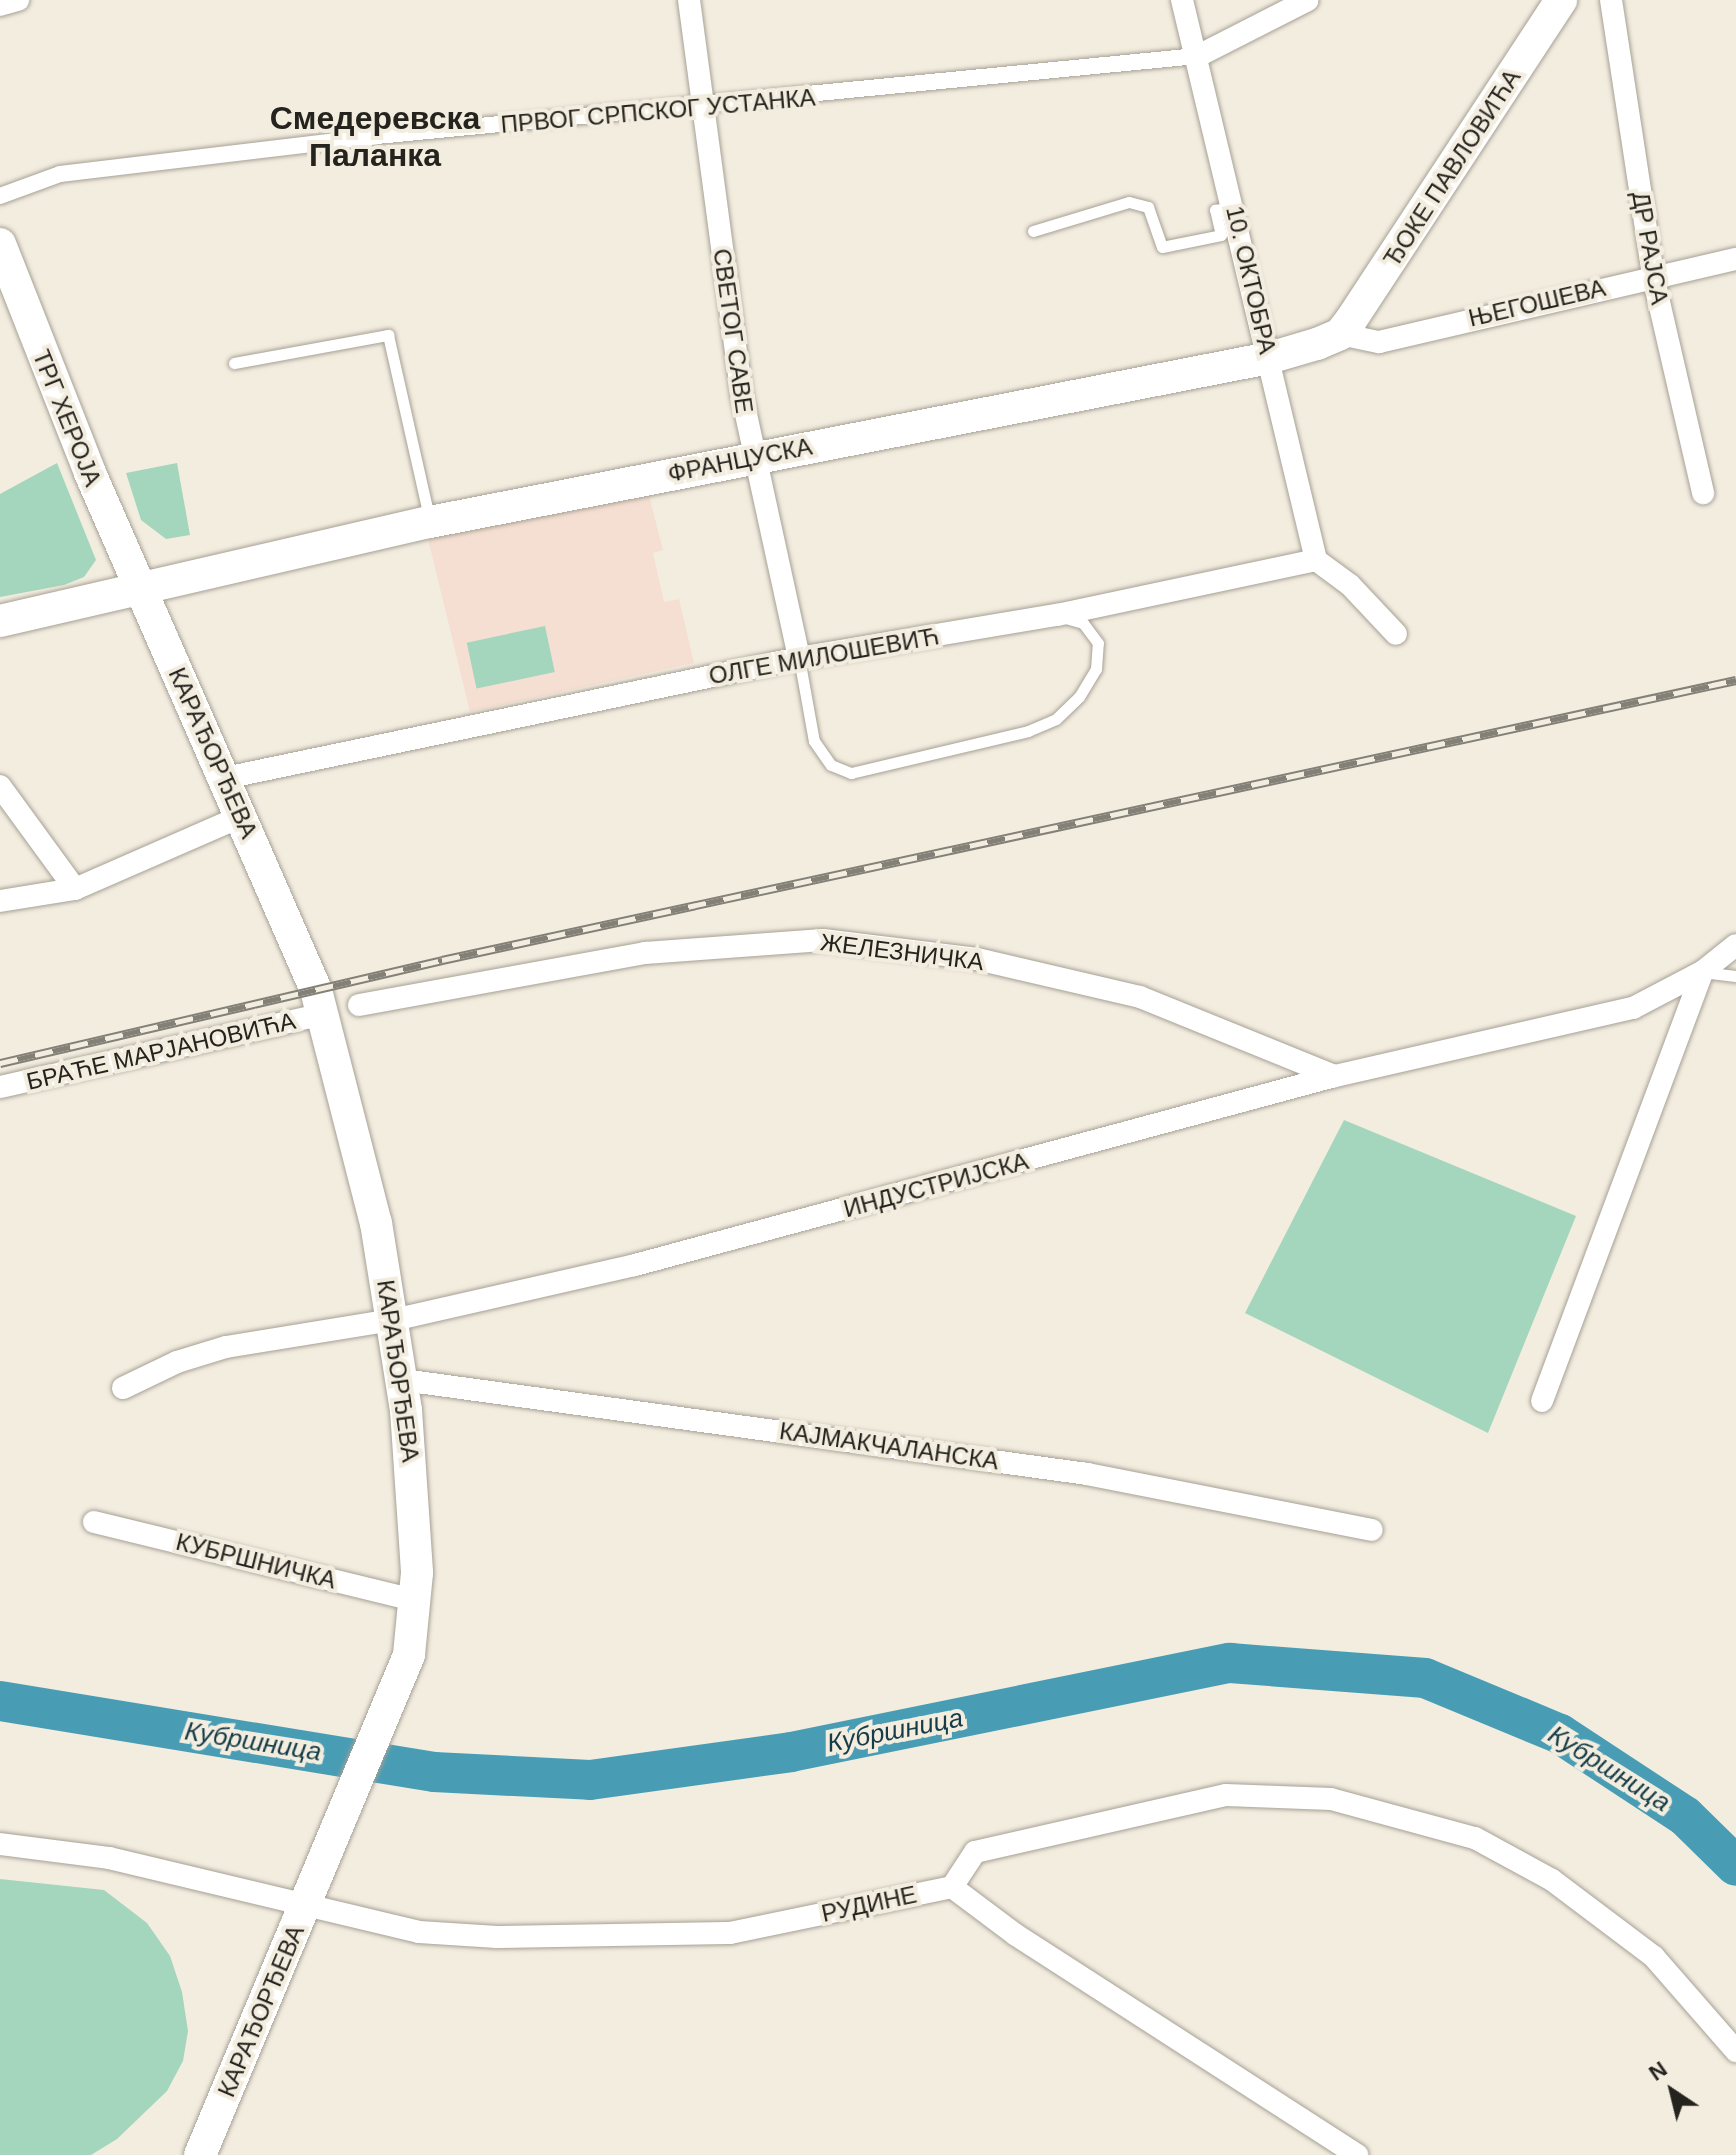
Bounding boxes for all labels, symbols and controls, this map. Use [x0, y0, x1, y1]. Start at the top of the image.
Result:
street label: ЂОКЕ ПАВЛОВИЋА [1377, 64, 1527, 272]
street label: ПРВОГ СРПСКОГ УСТАНКА [499, 83, 817, 139]
district label: Смедеревска Паланка [270, 100, 480, 175]
street label: ДР РАЈСА [1626, 189, 1674, 307]
street label: 10. ОКТОБРА [1220, 203, 1282, 357]
street label: СВЕТОГ САВЕ [707, 247, 759, 415]
street label: ЊЕГОШЕВА [1466, 273, 1608, 333]
street label: ТРГ ХЕРОЈА [27, 346, 107, 490]
street label: ФРАНЦУСКА [665, 432, 815, 488]
street label: ОЛГЕ МИЛОШЕВИЋ [707, 622, 941, 690]
street label: КАРАЂОРЂЕВА [162, 663, 264, 843]
street label: ЖЕЛЕЗНИЧКА [819, 928, 985, 976]
street label: БРАЋЕ МАРЈАНОВИЋА [24, 1006, 298, 1096]
street label: ИНДУСТРИЈСКА [840, 1146, 1032, 1224]
street label: КАРАЂОРЂЕВА [371, 1278, 425, 1464]
street label: КАЈМАКЧАЛАНСКА [778, 1416, 1000, 1476]
street label: КУБРШНИЧКА [173, 1527, 339, 1595]
water label: Кубршница [824, 1703, 966, 1759]
water label: Кубршница [183, 1716, 323, 1768]
water label: Кубршница [1542, 1719, 1676, 1819]
street label: РУДИНЕ [819, 1880, 919, 1928]
street label: КАРАЂОРЂЕВА [212, 1921, 310, 2101]
north arrow [1632, 2051, 1712, 2131]
text: N [1644, 2056, 1672, 2086]

